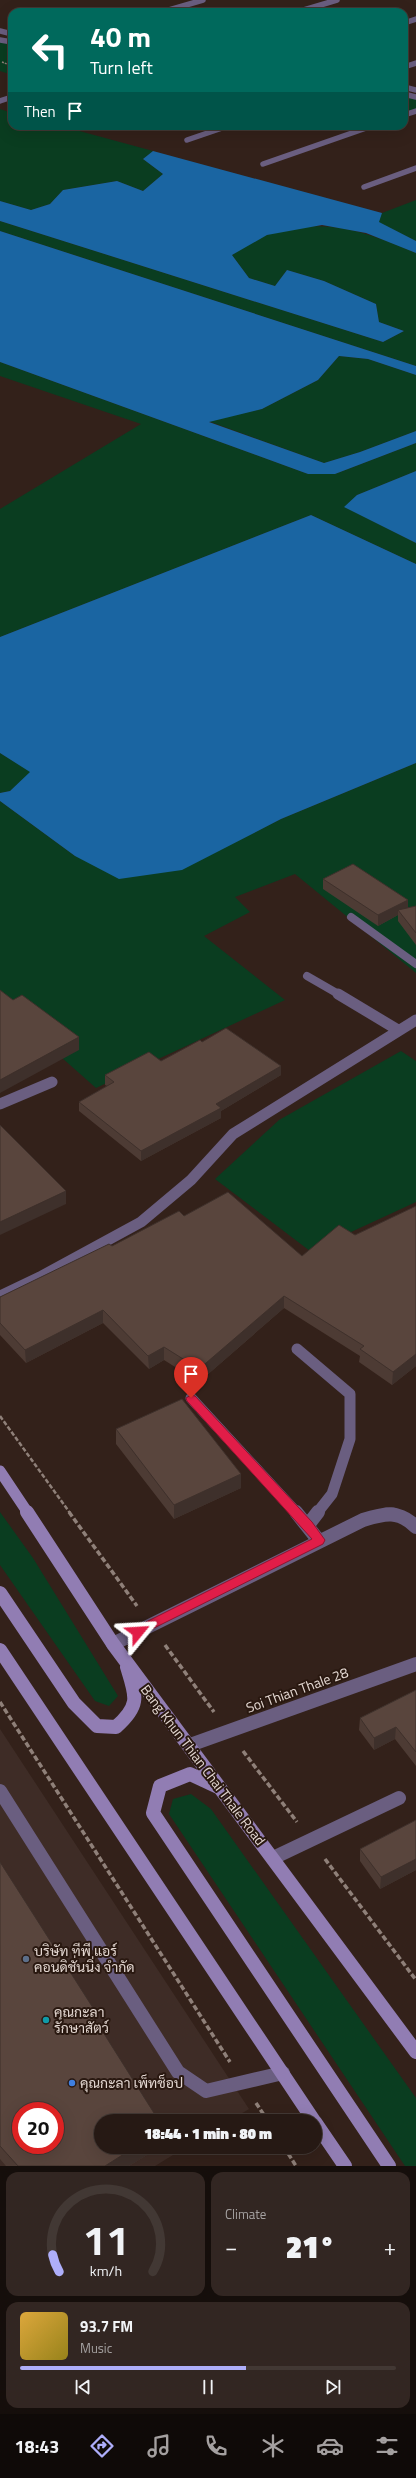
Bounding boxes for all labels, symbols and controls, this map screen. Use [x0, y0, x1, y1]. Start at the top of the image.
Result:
text: 40 m [90, 15, 151, 58]
icon: left [24, 24, 76, 76]
text: Turn left [90, 54, 153, 81]
text: Then [24, 100, 56, 123]
icon: arrive [64, 100, 86, 122]
pin [174, 1357, 208, 1398]
icon: arrive [180, 1363, 202, 1385]
position arrow [117, 1611, 159, 1653]
street label: Soi Thian Thale 28 [243, 1661, 351, 1718]
street label: Bang Khun Thian Chai Thale Road [136, 1680, 271, 1849]
place label: บริษัท ทีพี แอร์ คอนดิชั่นนิ่ง จำกัด [34, 1940, 135, 1977]
marker: บริษัท ทีพี แอร์ คอนดิชั่นนิ่ง จำกัด [21, 1954, 31, 1964]
place label: คุณกะลา รักษาสัตว์ [54, 2001, 109, 2038]
marker: คุณกะลา รักษาสัตว์ [41, 2015, 51, 2025]
place label: คุณกะลา เพ็ทช็อป [80, 2072, 183, 2093]
marker: คุณกะลา เพ็ทช็อป [67, 2078, 77, 2088]
speed limit sign: 20 [12, 2102, 64, 2154]
text: 18:44 · 1 min · 80 m [144, 2122, 272, 2145]
text: Climate [225, 2204, 266, 2224]
text: 11 [82, 2208, 129, 2271]
text: 21° [286, 2224, 335, 2270]
text: − [225, 2230, 237, 2264]
text: + [384, 2230, 396, 2264]
text: km/h [89, 2260, 122, 2282]
text: 93.7 FM [80, 2315, 133, 2338]
text: Music [80, 2338, 112, 2358]
icon: previous [72, 2376, 94, 2398]
icon: pause [197, 2376, 219, 2398]
icon: next [322, 2376, 344, 2398]
icon: directions [88, 2432, 116, 2460]
icon: music [145, 2432, 173, 2460]
icon: phone [202, 2432, 230, 2460]
icon: climate [259, 2432, 287, 2460]
icon: car [316, 2432, 344, 2460]
icon: filters [373, 2432, 401, 2460]
text: 18:43 [15, 2433, 59, 2460]

